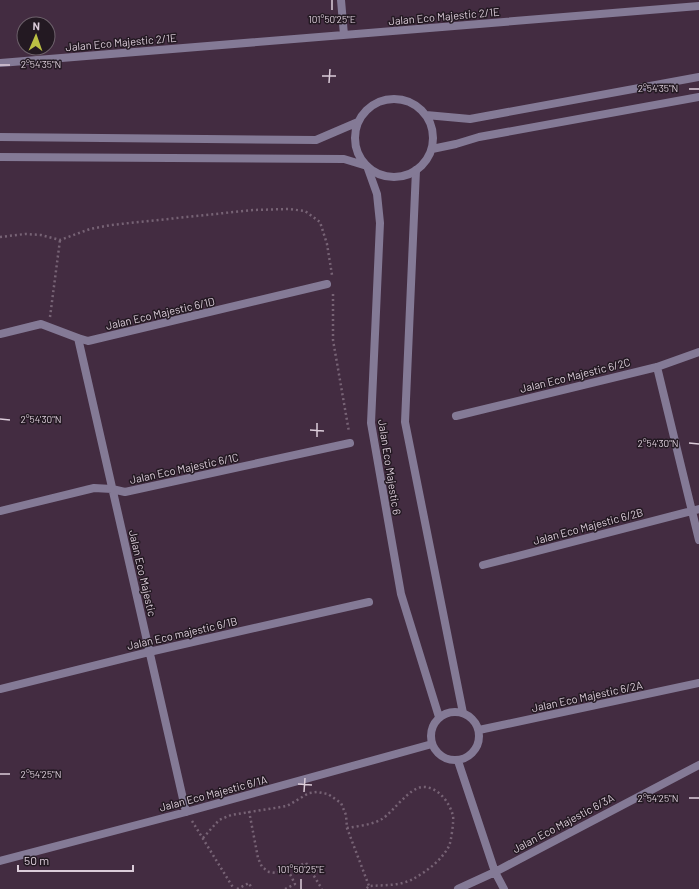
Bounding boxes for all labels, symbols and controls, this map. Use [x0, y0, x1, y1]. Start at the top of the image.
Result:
street label: Jalan Eco Majestic 2/1E [388, 5, 500, 27]
text: 101°50'25"E [308, 13, 356, 25]
north arrow [16, 16, 56, 56]
text: N [32, 19, 40, 32]
street label: Jalan Eco Majestic 2/1E [65, 31, 177, 53]
text: 2°54'35"N [21, 58, 61, 70]
text: 2°54'35"N [638, 82, 678, 94]
street label: Jalan Eco Majestic 6/1D [104, 294, 216, 332]
street label: Jalan Eco Majestic 6/2C [518, 355, 632, 395]
text: 2°54'30"N [20, 413, 62, 425]
street label: Jalan Eco Majestic 6 [376, 418, 404, 516]
text: 2°54'30"N [637, 437, 679, 449]
street label: Jalan Eco Majestic 6/1C [128, 450, 240, 486]
street label: Jalan Eco Majestic 6/2B [531, 505, 645, 547]
street label: Jalan Eco Majestic [127, 528, 159, 618]
street label: Jalan Eco majestic 6/1B [126, 614, 239, 652]
street label: Jalan Eco Majestic 6/2A [530, 678, 644, 714]
text: 2°54'25"N [21, 768, 61, 780]
street label: Jalan Eco Majestic 6/1A [158, 772, 269, 814]
street label: Jalan Eco Majestic 6/3A [510, 791, 616, 855]
text: 2°54'25"N [638, 792, 678, 804]
scale bar [18, 847, 133, 873]
text: 50 m [24, 853, 49, 867]
text: 101°50'25"E [277, 863, 325, 875]

